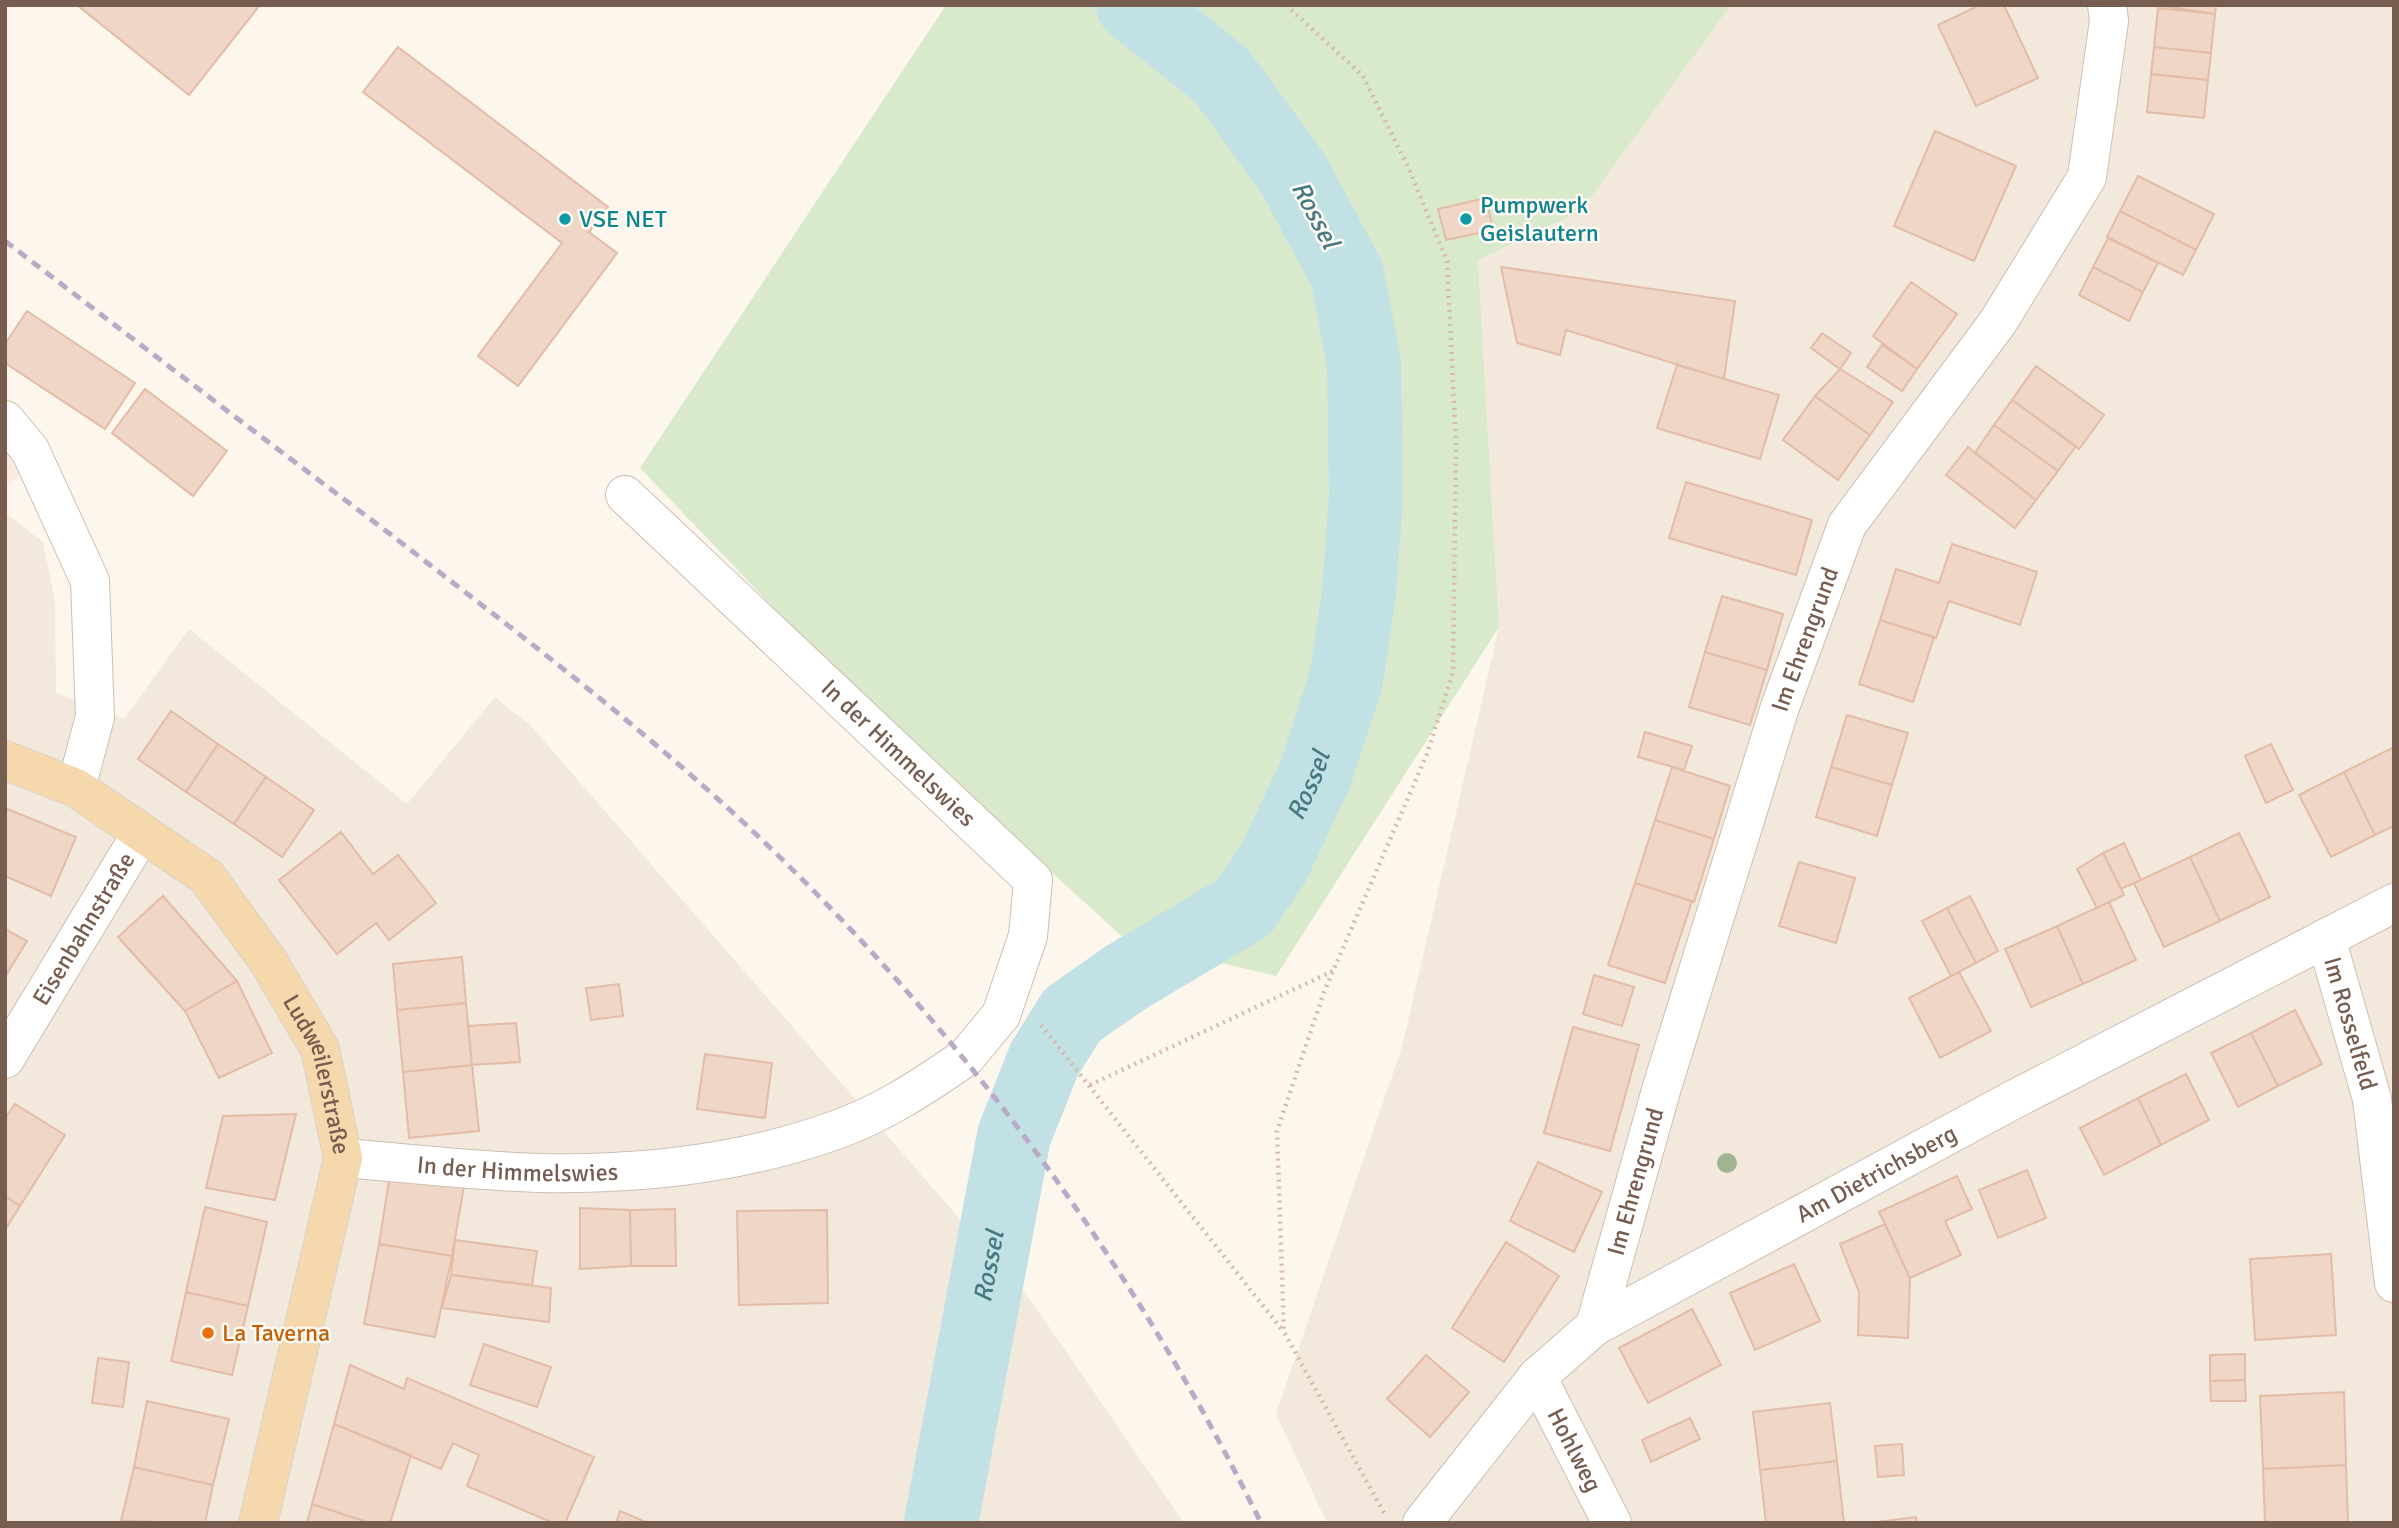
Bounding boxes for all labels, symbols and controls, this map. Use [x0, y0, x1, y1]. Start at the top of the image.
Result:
water label: Rossel [1284, 176, 1347, 256]
place label: Pumpwerk Geislautern [1480, 190, 1599, 248]
place label: VSE NET [579, 204, 667, 234]
marker: VSE NET [557, 211, 573, 227]
marker: Pumpwerk Geislautern [1458, 211, 1474, 227]
street label: Im Ehrengrund [1764, 563, 1845, 715]
street label: In der Himmelswies [815, 673, 982, 833]
water label: Rossel [1280, 745, 1338, 825]
street label: Eisenbahnstraße [26, 847, 141, 1011]
street label: Im Rosselfeld [2317, 953, 2384, 1094]
street label: Ludweilerstraße [276, 989, 357, 1157]
street label: Im Ehrengrund [1601, 1104, 1670, 1259]
street label: Am Dietrichsberg [1791, 1118, 1962, 1229]
street label: In der Himmelswies [416, 1150, 619, 1188]
water label: Rossel [967, 1226, 1012, 1305]
place label: La Taverna [222, 1318, 330, 1348]
marker: La Taverna [200, 1325, 216, 1341]
street label: Hohlweg [1540, 1403, 1608, 1497]

